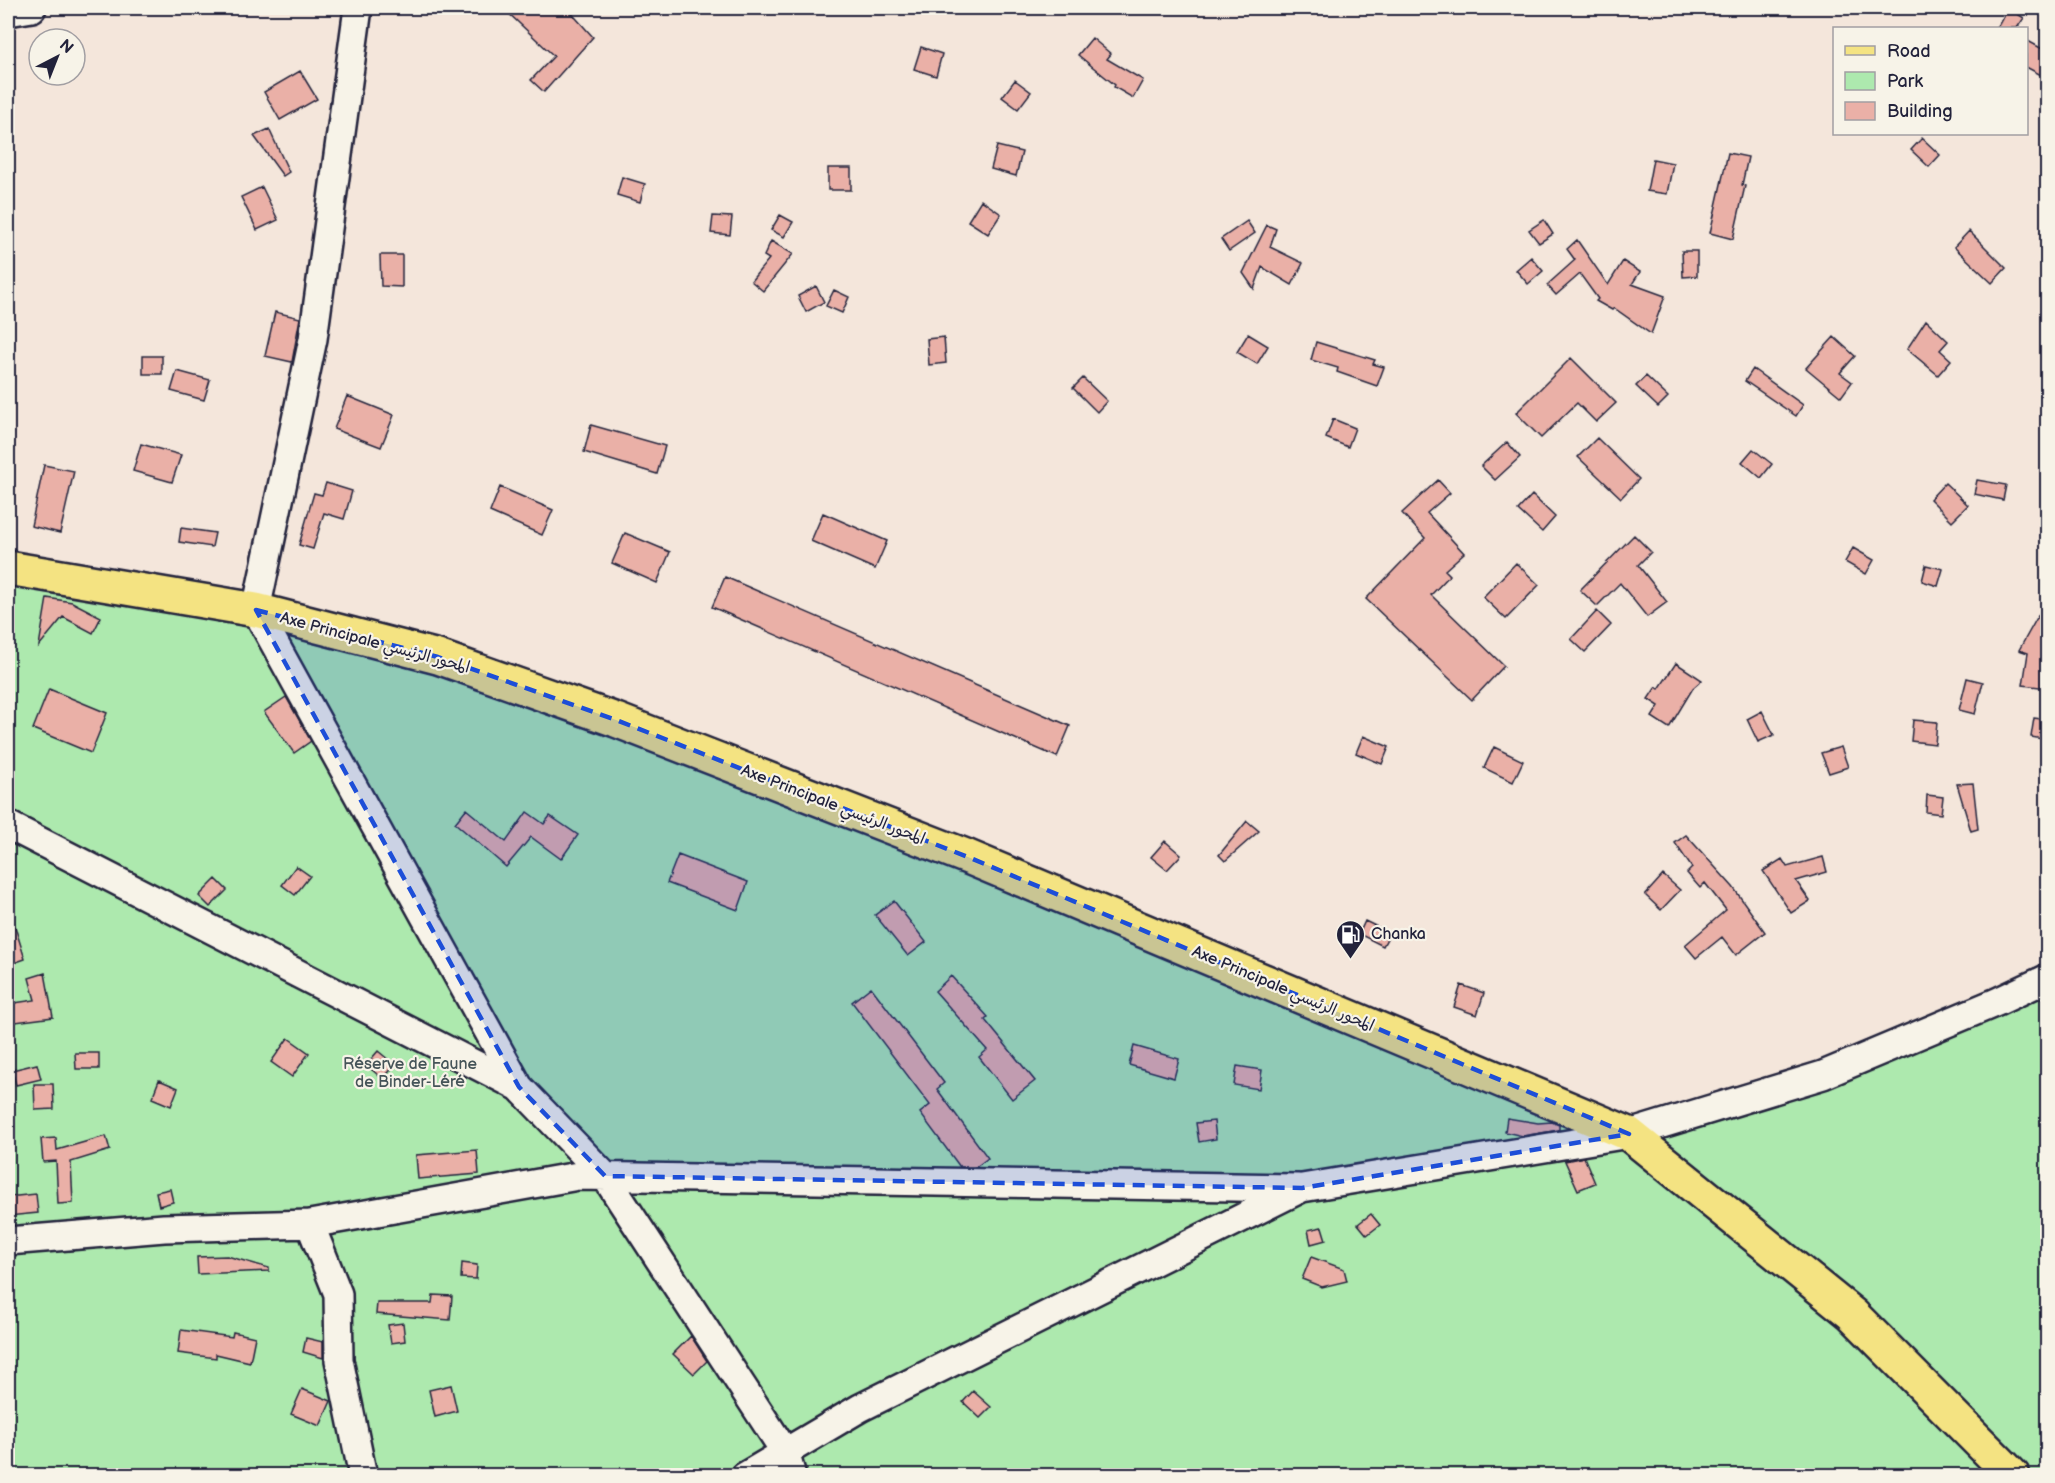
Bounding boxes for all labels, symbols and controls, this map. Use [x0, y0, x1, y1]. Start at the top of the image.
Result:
north arrow [27, 27, 87, 87]
legend [1833, 27, 2028, 135]
text: N [55, 36, 77, 58]
text: Road [1887, 41, 1931, 62]
text: Park [1887, 71, 1923, 92]
text: Building [1887, 101, 1953, 122]
street label: Axe Principale المحور الرئيسي [277, 608, 472, 681]
street label: Axe Principale المحور الرئيسي [737, 761, 928, 853]
fuel station icon: Chanka [1334, 918, 1366, 960]
place label: Chanka [1371, 925, 1426, 944]
street label: Axe Principale المحور الرئيسي [1188, 942, 1377, 1040]
park label: Réserve de Faune de Binder-Léré [343, 1055, 478, 1092]

